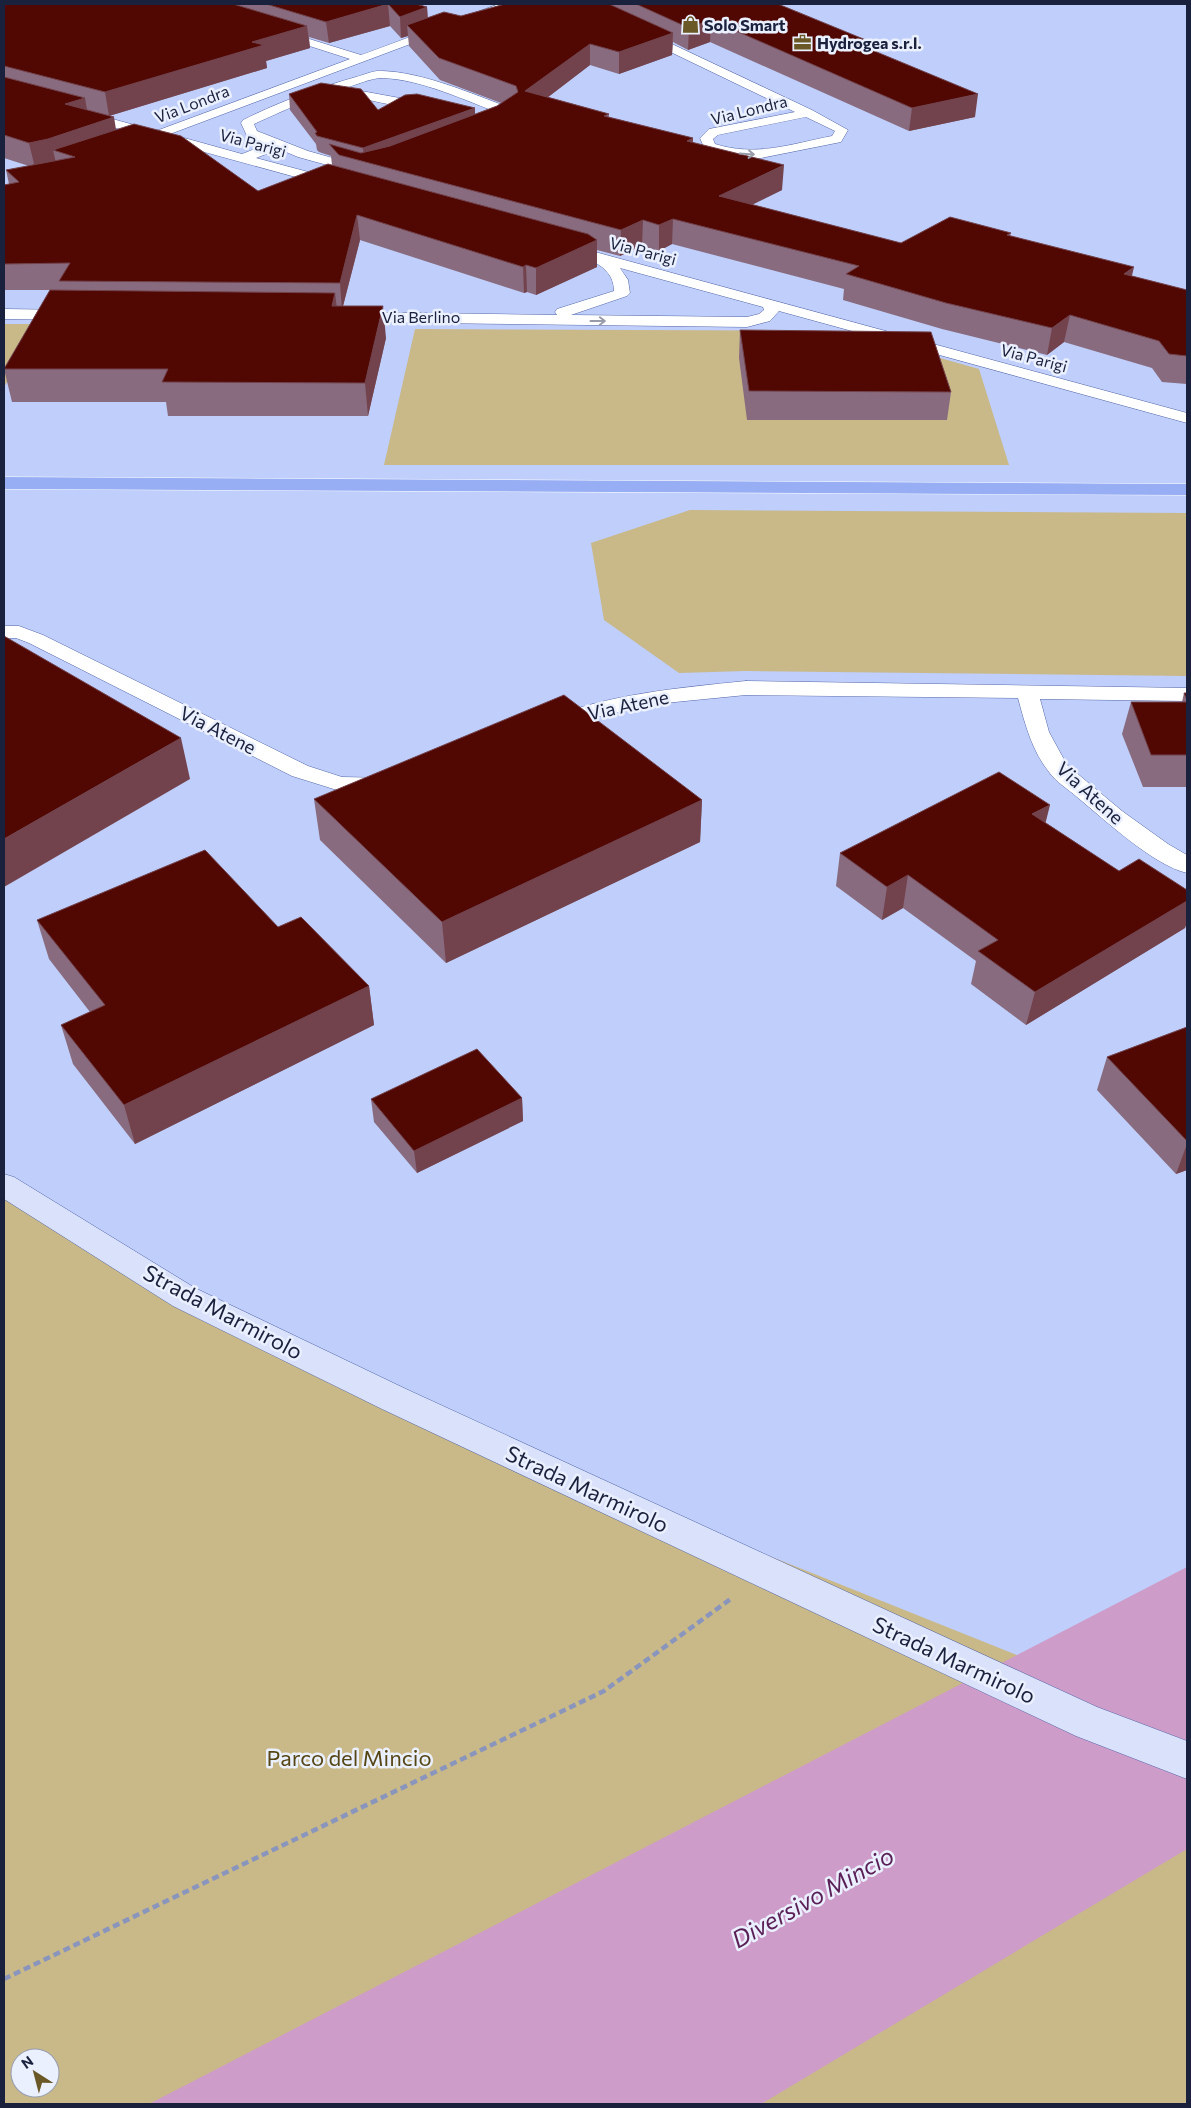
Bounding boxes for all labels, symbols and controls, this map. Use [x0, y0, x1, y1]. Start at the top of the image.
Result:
shop icon: Solo Smart [680, 15, 700, 35]
place label: Solo Smart [704, 15, 786, 34]
office icon: Hydrogea s.r.l. [793, 33, 813, 53]
place label: Hydrogea s.r.l. [817, 33, 922, 52]
street label: Via Londra [152, 81, 232, 126]
street label: Via Londra [709, 91, 789, 128]
street label: Via Parigi [218, 125, 289, 161]
one-way arrow [739, 150, 755, 159]
street label: Via Parigi [608, 233, 679, 269]
street label: Via Berlino [382, 307, 460, 326]
one-way arrow [589, 316, 605, 326]
street label: Via Parigi [999, 340, 1070, 376]
street label: Via Atene [585, 685, 671, 724]
street label: Via Atene [176, 701, 260, 759]
street label: Via Atene [1052, 757, 1129, 829]
street label: Strada Marmirolo [139, 1258, 307, 1365]
street label: Strada Marmirolo [502, 1439, 673, 1538]
street label: Strada Marmirolo [869, 1610, 1040, 1709]
park label: Parco del Mincio [266, 1744, 432, 1771]
water label: Diversivo Mincio [726, 1840, 899, 1953]
north arrow [10, 2048, 60, 2098]
text: N [18, 2052, 36, 2072]

